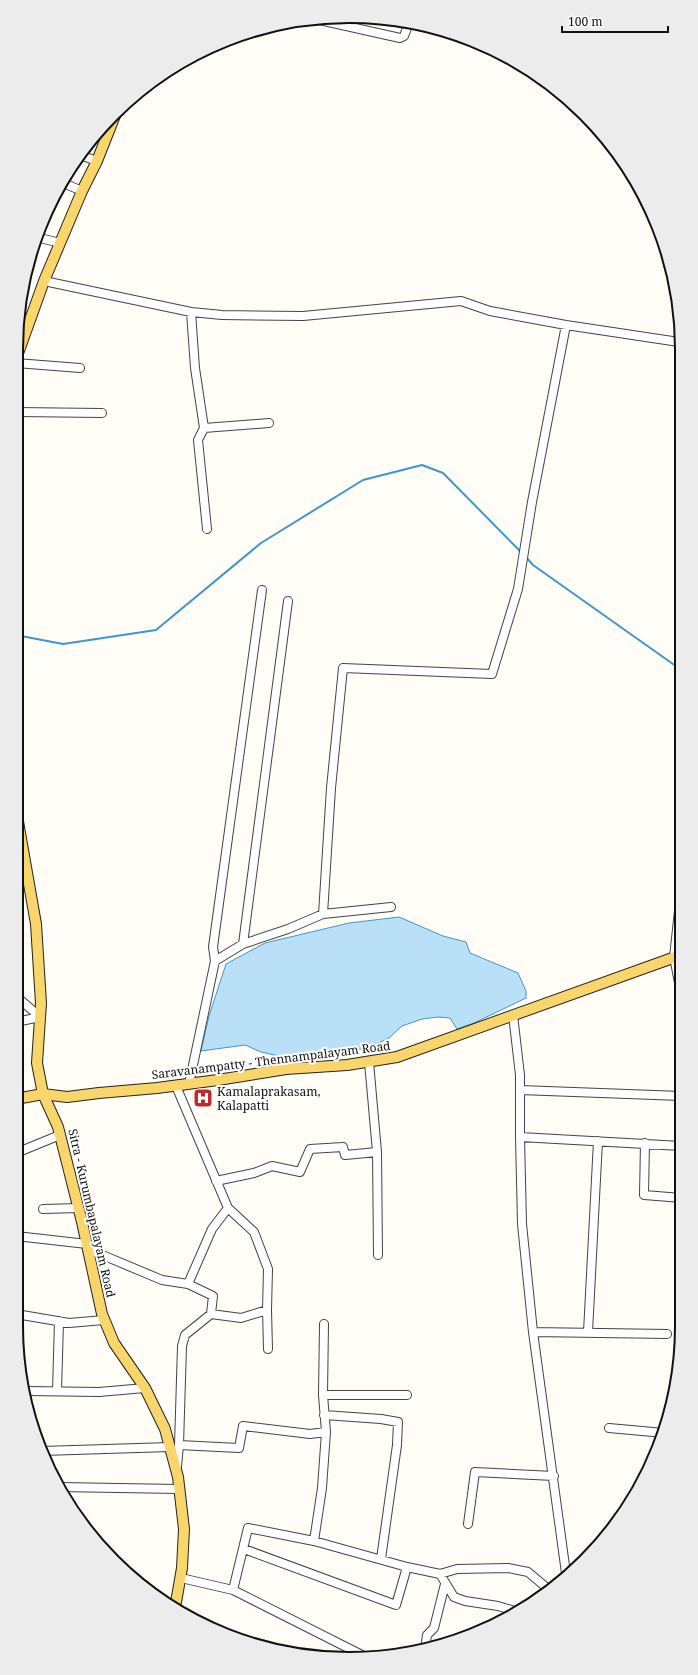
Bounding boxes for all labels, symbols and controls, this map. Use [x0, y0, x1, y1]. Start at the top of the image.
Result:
scale bar [562, 8, 668, 34]
text: 100 m [568, 13, 603, 30]
street label: Saravanampatty - Thennampalayam Road [151, 1037, 392, 1083]
place label: Kamalaprakasam, Kalapatti [217, 1083, 321, 1114]
hospital icon: Kamalaprakasam, Kalapatti [192, 1087, 214, 1109]
street label: Sitra - Kurumbapalayam Road [64, 1127, 120, 1300]

